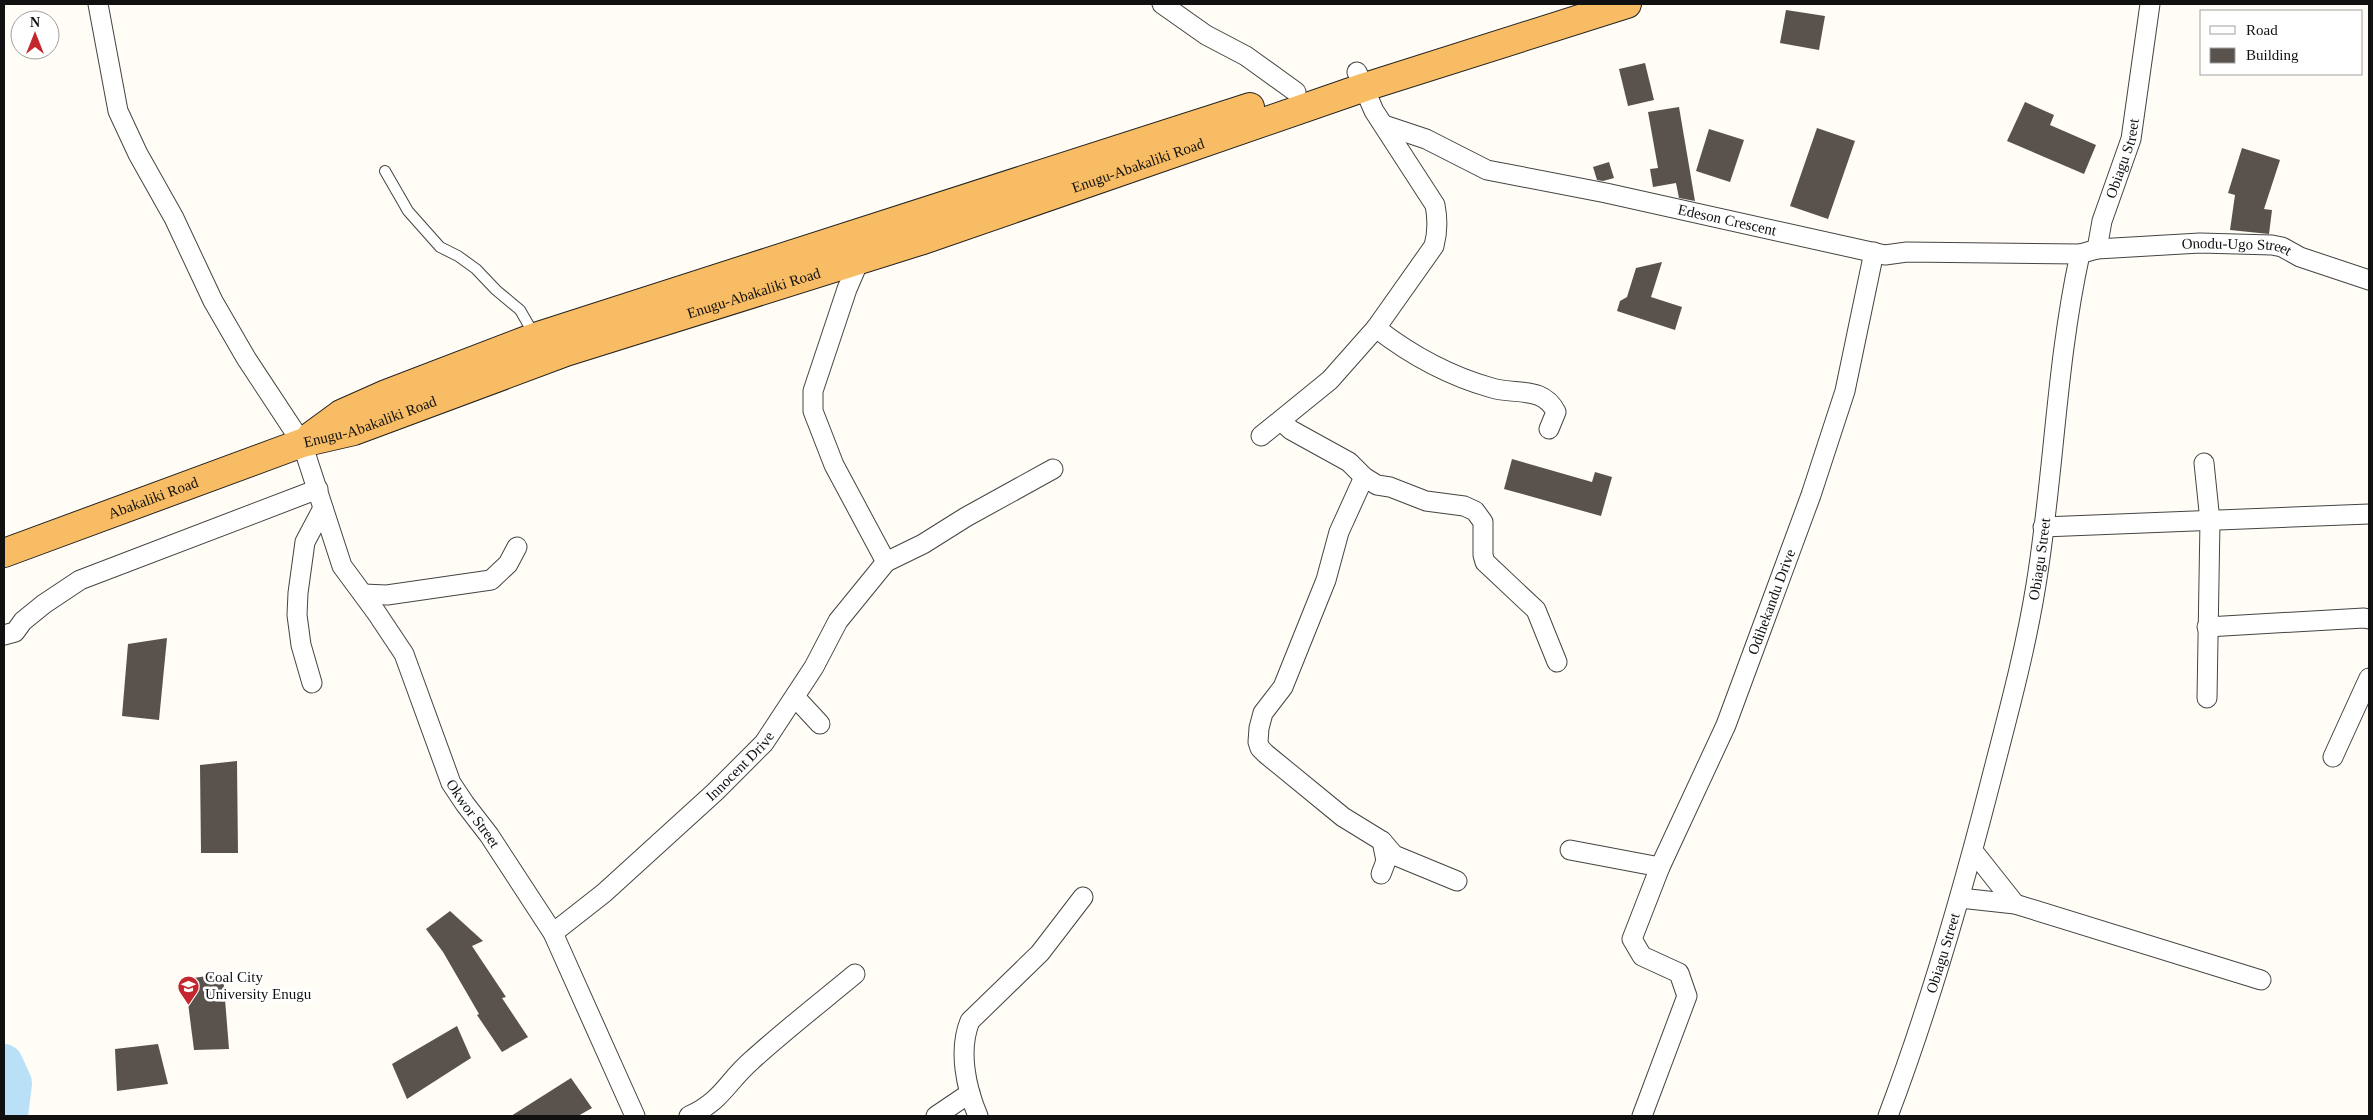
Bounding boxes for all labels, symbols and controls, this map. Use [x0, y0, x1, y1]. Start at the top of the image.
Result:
north arrow [10, 10, 60, 60]
legend [2200, 10, 2363, 75]
text: N [30, 15, 40, 30]
text: Road [2246, 22, 2278, 38]
text: Building [2246, 47, 2299, 63]
street label: Obiagu Street [2103, 117, 2142, 201]
street label: Enugu-Abakaliki Road [1070, 135, 1207, 196]
street label: Edeson Crescent [1676, 201, 1779, 239]
street label: Onodu-Ugo Street [2181, 235, 2295, 259]
street label: Enugu-Abakaliki Road [685, 265, 823, 322]
street label: Enugu-Abakaliki Road [302, 393, 439, 450]
street label: Abakaliki Road [106, 474, 201, 522]
street label: Obiagu Street [2026, 516, 2053, 601]
street label: Odihekandu Drive [1745, 547, 1798, 657]
street label: Innocent Drive [703, 728, 777, 804]
street label: Okwor Street [443, 776, 503, 851]
street label: Obiagu Street [1923, 910, 1963, 995]
place label: Coal City University Enugu [205, 969, 312, 1002]
school or university icon: Coal City University Enugu [177, 974, 201, 1005]

